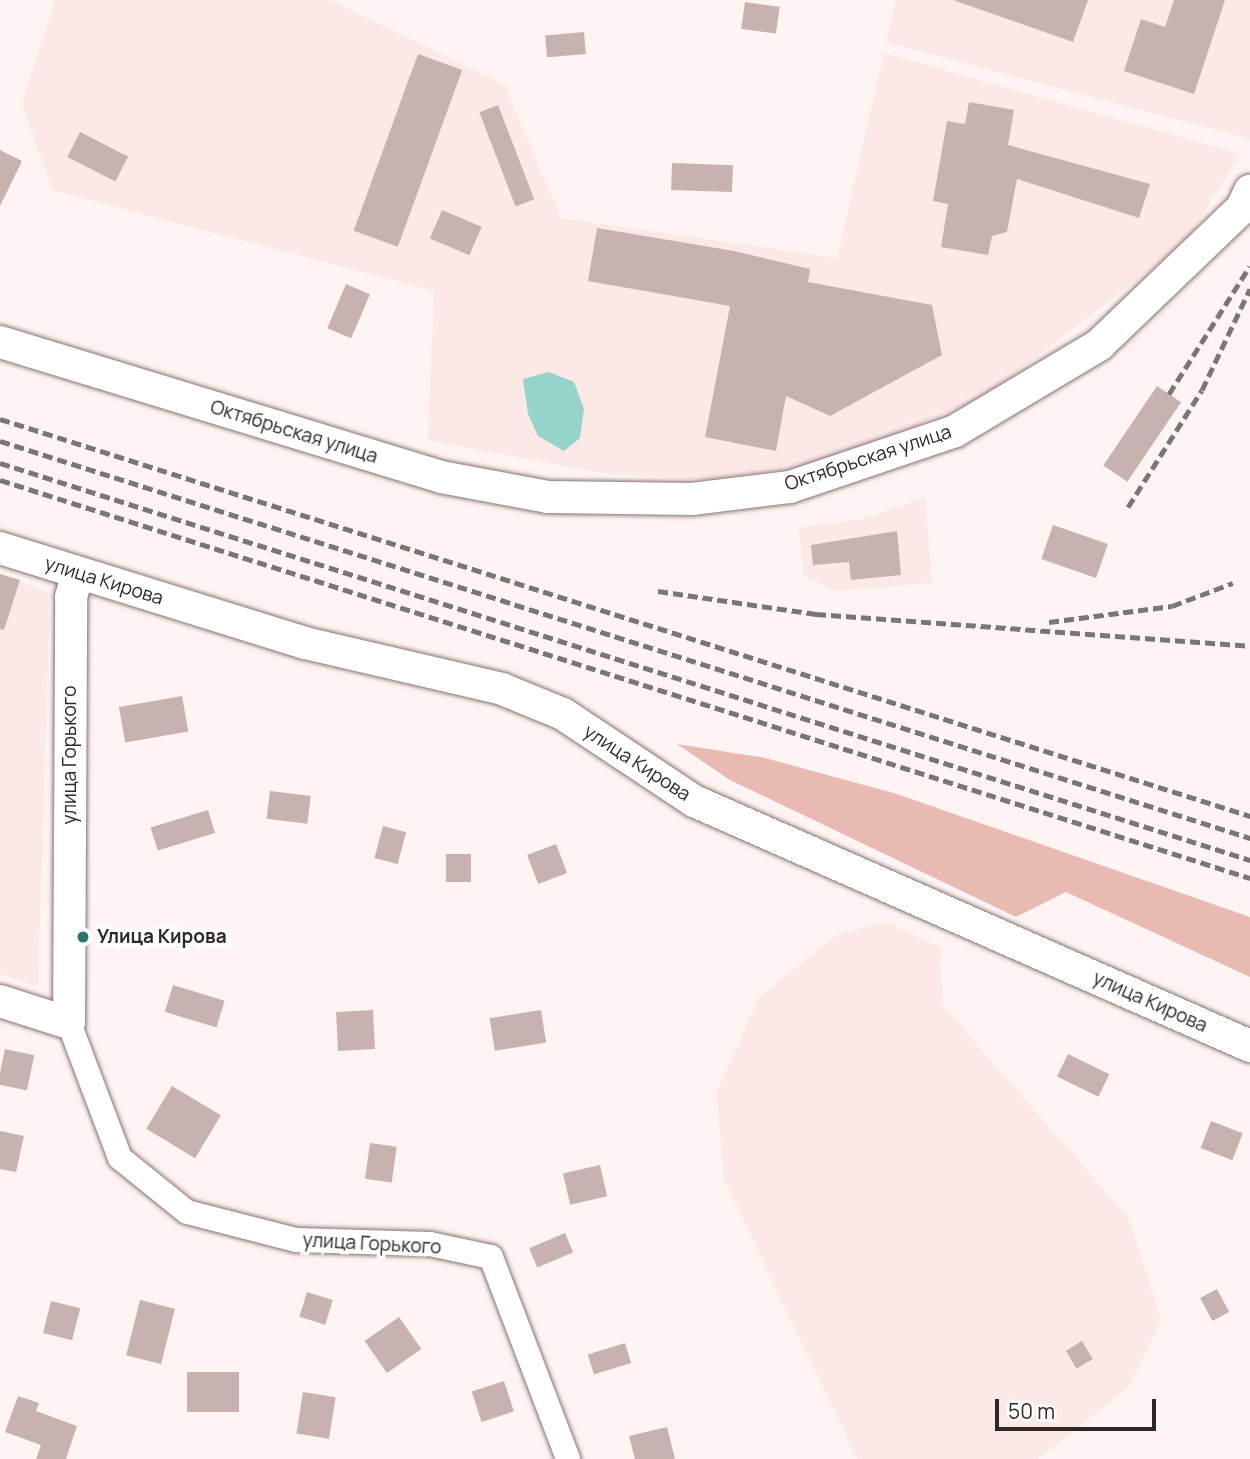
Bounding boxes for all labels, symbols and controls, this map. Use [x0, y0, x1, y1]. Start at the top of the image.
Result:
street label: Октябрьская улица [208, 396, 380, 468]
street label: Октябрьская улица [782, 420, 954, 496]
street label: улица Кирова [42, 552, 166, 610]
street label: улица Горького [59, 685, 81, 825]
street label: улица Кирова [579, 720, 695, 806]
place label: Улица Кирова [97, 926, 227, 948]
marker: Улица Кирова [75, 929, 91, 945]
street label: улица Кирова [1089, 967, 1211, 1037]
street label: улица Горького [302, 1229, 442, 1259]
scale bar [998, 1386, 1159, 1430]
text: 50 m [1008, 1397, 1055, 1425]

